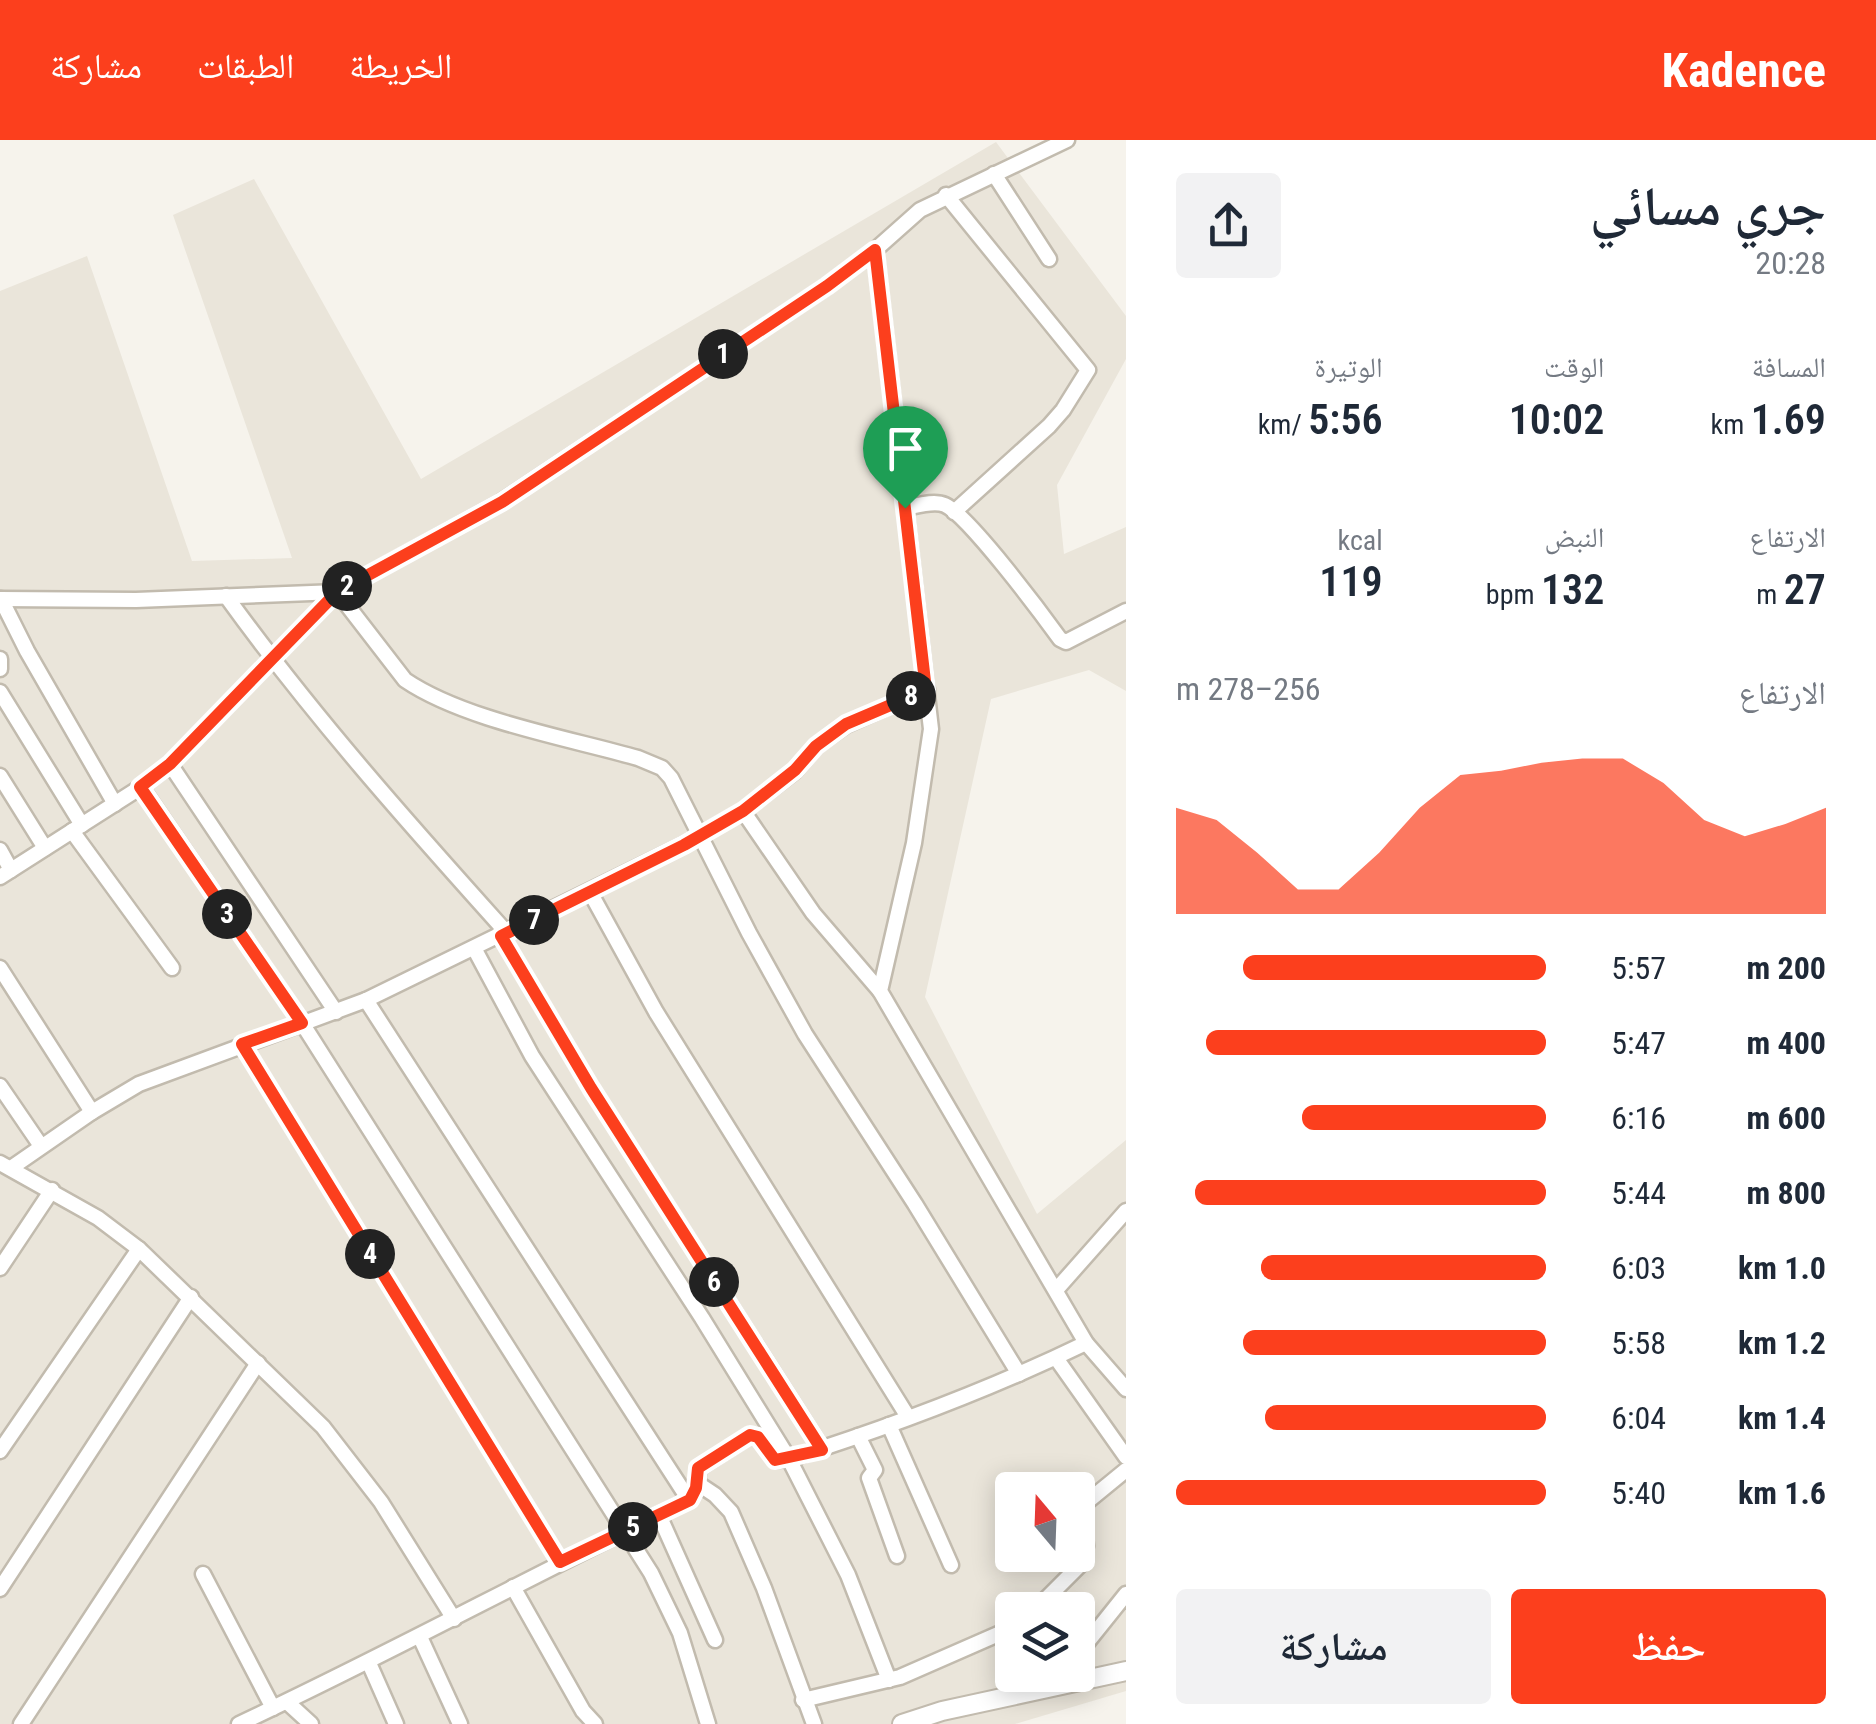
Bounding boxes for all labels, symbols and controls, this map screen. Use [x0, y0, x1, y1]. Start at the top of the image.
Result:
text: Kadence [1661, 42, 1826, 99]
text: مشاركة [50, 46, 142, 87]
text: الطبقات [197, 46, 294, 87]
text: الخريطة [349, 46, 452, 87]
button: share [1176, 173, 1281, 278]
text: جري مسائي [1590, 174, 1826, 238]
text: 20:28 [1755, 244, 1826, 282]
pin: 1 [698, 329, 748, 379]
text: 1 [716, 337, 730, 370]
text: الوتيرة [1315, 351, 1383, 384]
text: الوقت [1544, 351, 1604, 384]
text: المسافة [1752, 351, 1826, 384]
text: 5:56 [1308, 395, 1383, 444]
text: 10:02 [1509, 395, 1604, 444]
text: 1.69 [1751, 395, 1826, 444]
pin [863, 406, 948, 509]
text: /km [1258, 408, 1308, 441]
text: km [1711, 408, 1751, 441]
icon: arrive [878, 421, 933, 476]
text: النبض [1545, 521, 1604, 554]
text: الارتفاع [1750, 521, 1826, 554]
text: kcal [1338, 524, 1383, 557]
text: 119 [1319, 557, 1383, 606]
pin: 2 [322, 561, 372, 611]
text: 132 [1541, 565, 1604, 614]
text: 27 [1784, 565, 1826, 614]
text: 2 [340, 569, 354, 602]
text: bpm [1486, 578, 1541, 611]
text: m [1756, 578, 1784, 611]
text: 256–278 m [1176, 670, 1321, 708]
pin: 8 [886, 671, 936, 721]
text: الارتفاع [1739, 674, 1826, 712]
text: 8 [904, 679, 918, 712]
pin: 3 [202, 889, 252, 939]
pin: 7 [509, 895, 559, 945]
text: 3 [220, 897, 234, 930]
text: 7 [527, 903, 541, 936]
text: 5:57 [1611, 949, 1666, 987]
text: 200 m [1746, 949, 1826, 987]
text: 5:47 [1611, 1024, 1666, 1062]
text: 400 m [1746, 1024, 1826, 1062]
text: 6:16 [1611, 1099, 1666, 1137]
text: 600 m [1746, 1099, 1826, 1137]
text: 5:44 [1611, 1174, 1666, 1212]
text: 800 m [1746, 1174, 1826, 1212]
pin: 4 [345, 1229, 395, 1279]
text: 4 [363, 1237, 377, 1270]
text: 6:03 [1611, 1249, 1666, 1287]
text: 1.0 km [1738, 1249, 1826, 1287]
pin: 6 [689, 1257, 739, 1307]
text: 6 [707, 1265, 721, 1298]
text: 5:58 [1611, 1324, 1666, 1362]
text: 1.2 km [1738, 1324, 1826, 1362]
text: 6:04 [1611, 1399, 1666, 1437]
text: 1.4 km [1738, 1399, 1826, 1437]
north arrow [995, 1472, 1095, 1572]
map controls [995, 1472, 1095, 1692]
text: 5:40 [1611, 1474, 1666, 1512]
text: 1.6 km [1738, 1474, 1826, 1512]
pin: 5 [608, 1502, 658, 1552]
text: 5 [626, 1510, 640, 1543]
button: مشاركة [1176, 1589, 1491, 1704]
button: حفظ [1511, 1589, 1826, 1704]
button: layers [995, 1592, 1095, 1692]

